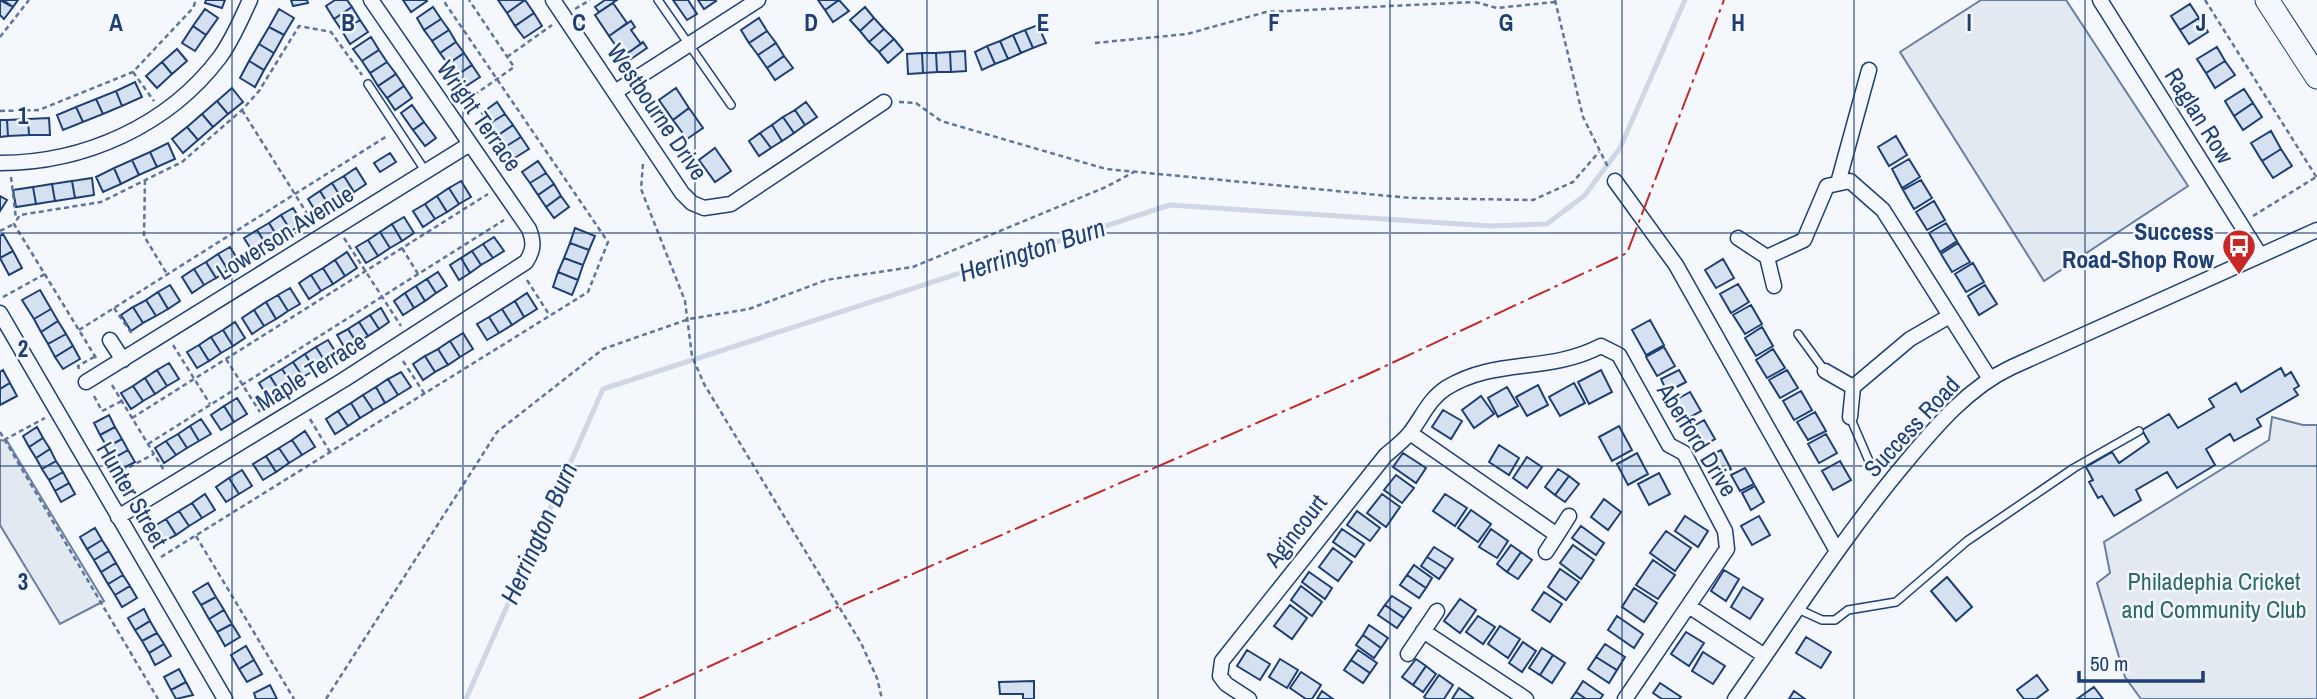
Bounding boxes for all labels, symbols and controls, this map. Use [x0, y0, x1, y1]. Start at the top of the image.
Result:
text: A [109, 7, 123, 38]
text: B [341, 7, 355, 38]
text: C [572, 7, 586, 38]
text: D [804, 7, 818, 38]
text: E [1037, 7, 1049, 38]
text: F [1268, 7, 1280, 38]
text: G [1499, 7, 1513, 38]
text: H [1731, 7, 1745, 38]
text: I [1966, 7, 1972, 38]
text: J [2196, 7, 2206, 38]
street label: Westbourne Drive [600, 37, 715, 186]
street label: Wright Terrace [430, 54, 530, 177]
street label: Raglan Row [2158, 62, 2242, 170]
text: 1 [18, 100, 29, 131]
street label: Lowerson Avenue [210, 177, 359, 287]
water label: Herrington Burn [954, 209, 1109, 290]
place label: Success Road-Shop Row [2062, 215, 2215, 275]
bus stop icon: Success Road-Shop Row [2220, 227, 2258, 276]
street label: Maple Terrace [249, 325, 372, 418]
text: 2 [18, 333, 28, 364]
street label: Success Road [1856, 369, 1966, 484]
street label: Aberford Drive [1650, 376, 1745, 502]
street label: Hunter Street [90, 436, 176, 554]
water label: Herrington Burn [492, 456, 585, 609]
street label: Agincourt [1256, 487, 1334, 574]
park label: Philadephia Cricket and Community Club [2122, 565, 2306, 625]
text: 3 [18, 566, 28, 597]
scale bar [2079, 640, 2203, 684]
text: 50 m [2090, 649, 2128, 678]

